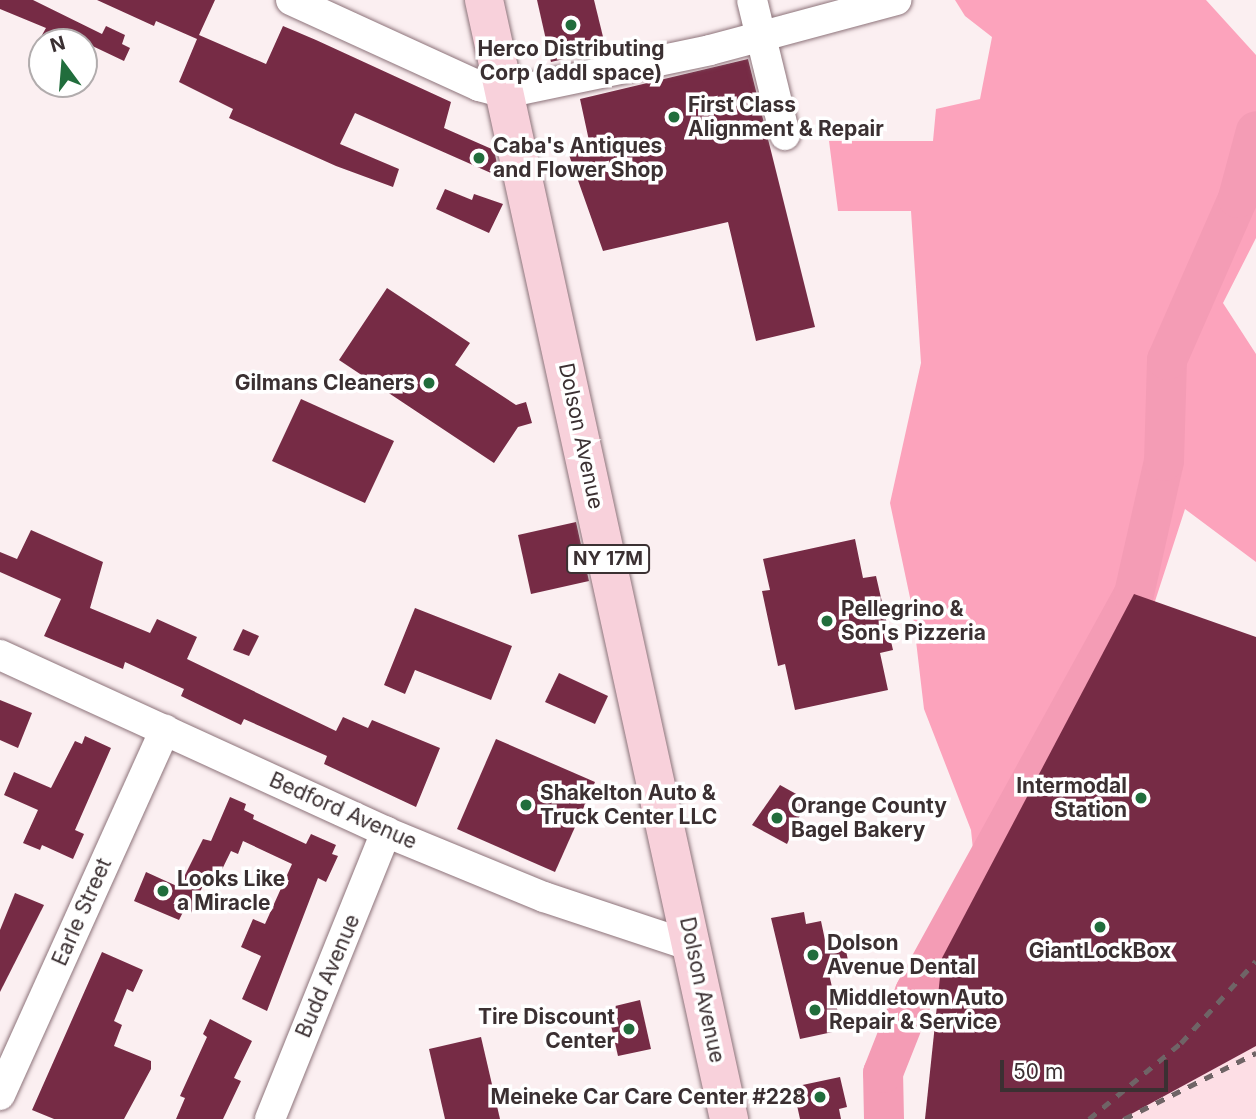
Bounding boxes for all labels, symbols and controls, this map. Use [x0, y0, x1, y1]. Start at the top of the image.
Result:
marker: Herco Distributing Corp (addl space) [563, 17, 579, 33]
north arrow [28, 28, 98, 98]
text: N [47, 31, 68, 57]
place label: Herco Distributing Corp (addl space) [477, 36, 665, 86]
place label: First Class Alignment & Repair [688, 92, 884, 142]
marker: First Class Alignment & Repair [666, 109, 682, 125]
place label: Caba's Antiques and Flower Shop [493, 133, 664, 183]
marker: Caba's Antiques and Flower Shop [471, 150, 487, 166]
street label: Dolson Avenue [553, 361, 609, 511]
place label: Gilmans Cleaners [235, 370, 415, 396]
marker: Gilmans Cleaners [421, 375, 437, 391]
road number: NY 17M [566, 544, 650, 574]
place label: Pellegrino & Son's Pizzeria [841, 596, 986, 646]
marker: Pellegrino & Son's Pizzeria [819, 613, 835, 629]
street label: Bedford Avenue [265, 767, 421, 855]
place label: Intermodal Station [1016, 773, 1127, 823]
place label: Shakelton Auto & Truck Center LLC [540, 780, 717, 830]
marker: Intermodal Station [1133, 790, 1149, 806]
place label: Orange County Bagel Bakery [791, 793, 947, 843]
marker: Shakelton Auto & Truck Center LLC [518, 797, 534, 813]
marker: Orange County Bagel Bakery [769, 810, 785, 826]
street label: Earle Street [47, 854, 117, 970]
place label: Looks Like a Miracle [177, 866, 285, 916]
marker: Looks Like a Miracle [155, 883, 171, 899]
street label: Budd Avenue [291, 911, 365, 1041]
street label: Dolson Avenue [674, 915, 730, 1065]
marker: GiantLockBox [1092, 919, 1108, 935]
place label: Dolson Avenue Dental [827, 930, 976, 980]
place label: GiantLockBox [1029, 938, 1171, 964]
marker: Dolson Avenue Dental [805, 947, 821, 963]
place label: Middletown Auto Repair & Service [829, 985, 1004, 1035]
marker: Middletown Auto Repair & Service [807, 1002, 823, 1018]
place label: Tire Discount Center [478, 1004, 615, 1054]
marker: Tire Discount Center [621, 1021, 637, 1037]
scale bar [1004, 1046, 1172, 1090]
text: 50 m [1013, 1059, 1063, 1084]
place label: Meineke Car Care Center #228 [491, 1084, 806, 1110]
marker: Meineke Car Care Center #228 [812, 1089, 828, 1105]

